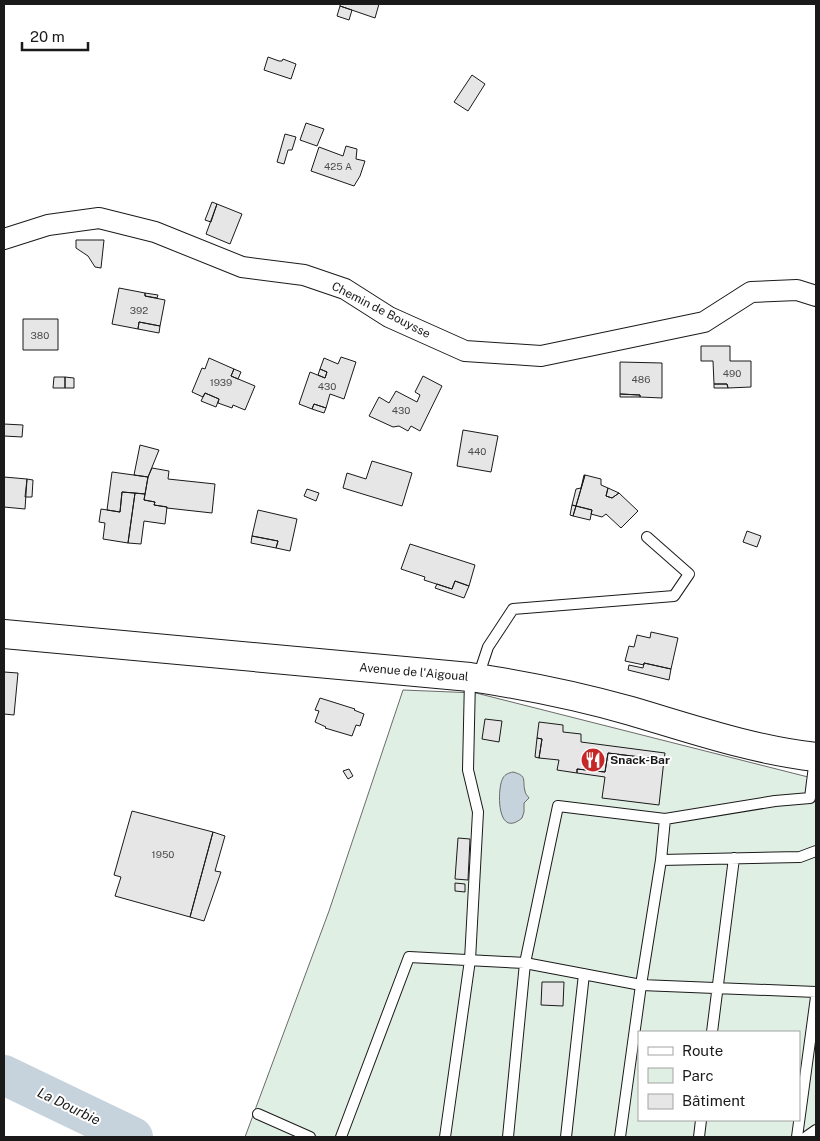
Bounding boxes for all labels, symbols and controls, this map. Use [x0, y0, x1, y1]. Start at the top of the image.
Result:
scale bar [22, 20, 89, 52]
text: 20 m [30, 28, 65, 45]
house number: 425 A [324, 160, 352, 172]
street label: Chemin de Bouysse [329, 279, 433, 341]
house number: 392 [130, 304, 148, 316]
house number: 380 [31, 329, 49, 341]
house number: 490 [723, 367, 741, 379]
house number: 486 [632, 373, 650, 385]
house number: 1939 [210, 376, 232, 388]
house number: 430 [318, 380, 336, 392]
house number: 430 [392, 404, 410, 416]
house number: 440 [468, 445, 486, 457]
street label: Avenue de l'Aigoual [359, 660, 470, 684]
restaurant icon: Snack-Bar [580, 747, 606, 773]
place label: Snack-Bar [610, 753, 670, 767]
house number: 1950 [152, 848, 174, 860]
legend [638, 1031, 800, 1121]
text: Route [682, 1042, 723, 1059]
text: Parc [682, 1067, 714, 1084]
water label: La Dourbie [35, 1084, 103, 1128]
text: Bâtiment [682, 1092, 745, 1109]

